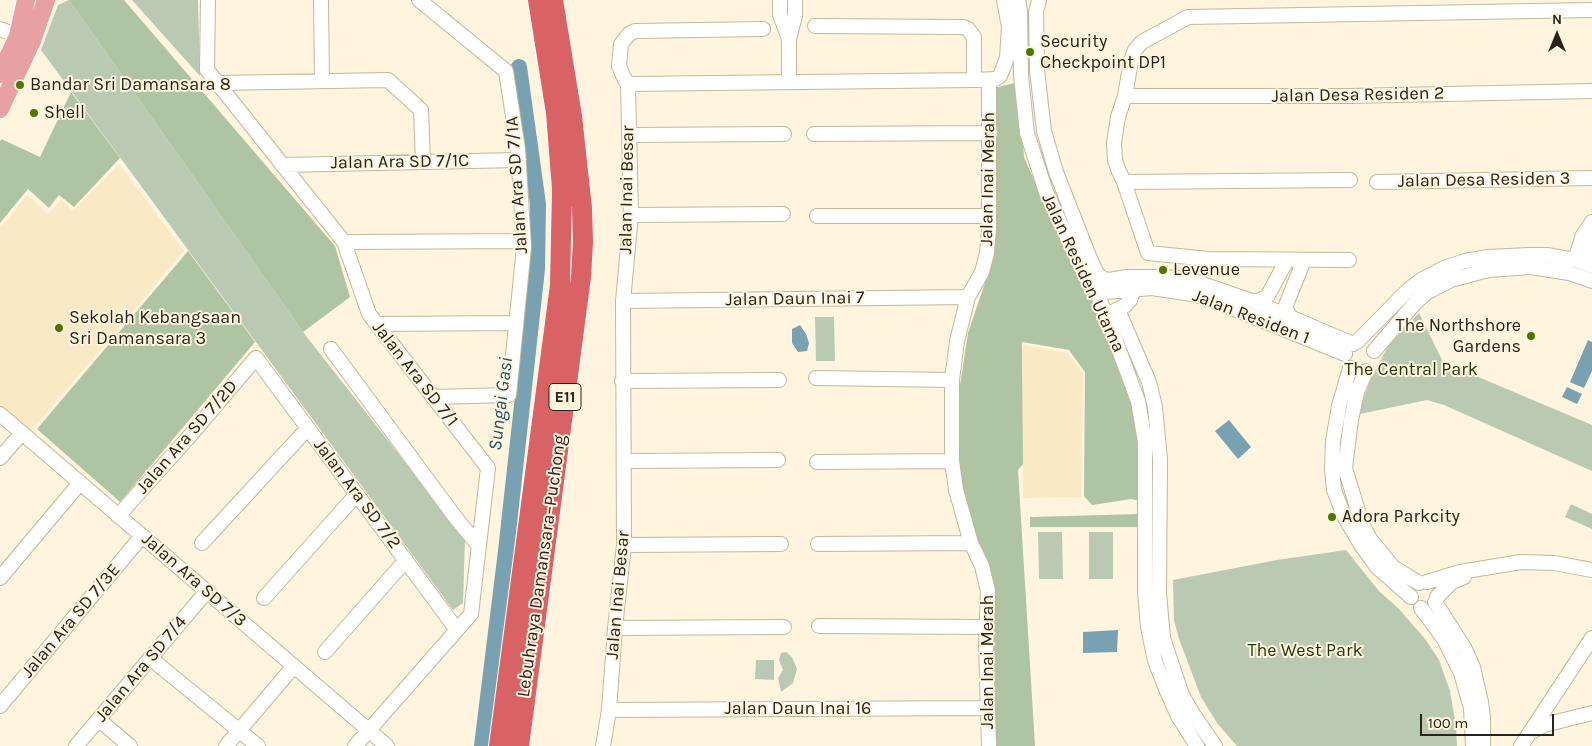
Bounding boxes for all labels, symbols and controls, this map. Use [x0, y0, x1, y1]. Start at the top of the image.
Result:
north arrow [1532, 10, 1582, 60]
text: N [1552, 11, 1562, 28]
place label: Security Checkpoint DP1 [1040, 31, 1166, 74]
marker: Security Checkpoint DP1 [1024, 46, 1036, 58]
place label: Bandar Sri Damansara 8 [30, 74, 231, 96]
marker: Bandar Sri Damansara 8 [14, 79, 26, 91]
street label: Jalan Desa Residen 2 [1272, 83, 1444, 107]
place label: Shell [44, 102, 85, 124]
marker: Shell [28, 107, 40, 119]
street label: Jalan Inai Merah [976, 112, 1000, 246]
street label: Jalan Ara SD 7/1A [501, 115, 533, 255]
street label: Jalan Inai Besar [615, 125, 639, 255]
street label: Jalan Ara SD 7/1C [331, 150, 469, 174]
street label: Jalan Desa Residen 3 [1397, 168, 1571, 192]
street label: Jalan Residen Utama [1037, 190, 1129, 356]
place label: Levenue [1173, 259, 1240, 281]
marker: Levenue [1157, 264, 1169, 276]
street label: Jalan Residen 1 [1190, 285, 1312, 349]
street label: Jalan Daun Inai 7 [725, 287, 865, 311]
place label: Sekolah Kebangsaan Sri Damansara 3 [69, 307, 241, 350]
place label: The Northshore Gardens [1395, 315, 1521, 358]
street label: Jalan Ara SD 7/1 [367, 317, 463, 431]
marker: Sekolah Kebangsaan Sri Damansara 3 [53, 322, 65, 334]
marker: The Northshore Gardens [1525, 330, 1537, 342]
water label: Sungai Gasi [484, 356, 518, 452]
park label: The Central Park [1344, 359, 1478, 381]
street label: Jalan Ara SD 7/2D [132, 376, 242, 498]
road number: E11 [549, 384, 581, 411]
street label: Lebuhraya Damansara–Puchong [513, 433, 571, 699]
street label: Jalan Ara SD 7/2 [309, 435, 405, 553]
place label: Adora Parkcity [1342, 506, 1460, 528]
marker: Adora Parkcity [1326, 511, 1338, 523]
street label: Jalan Ara SD 7/3 [137, 528, 251, 632]
street label: Jalan Inai Besar [602, 530, 634, 660]
street label: Jalan Ara SD 7/3E [17, 560, 125, 682]
street label: Jalan Inai Merah [977, 595, 999, 729]
street label: Jalan Ara SD 7/4 [90, 612, 192, 726]
park label: The West Park [1247, 640, 1363, 662]
street label: Jalan Daun Inai 16 [725, 698, 871, 720]
scale bar [1422, 704, 1556, 736]
text: 100 m [1428, 714, 1468, 732]

